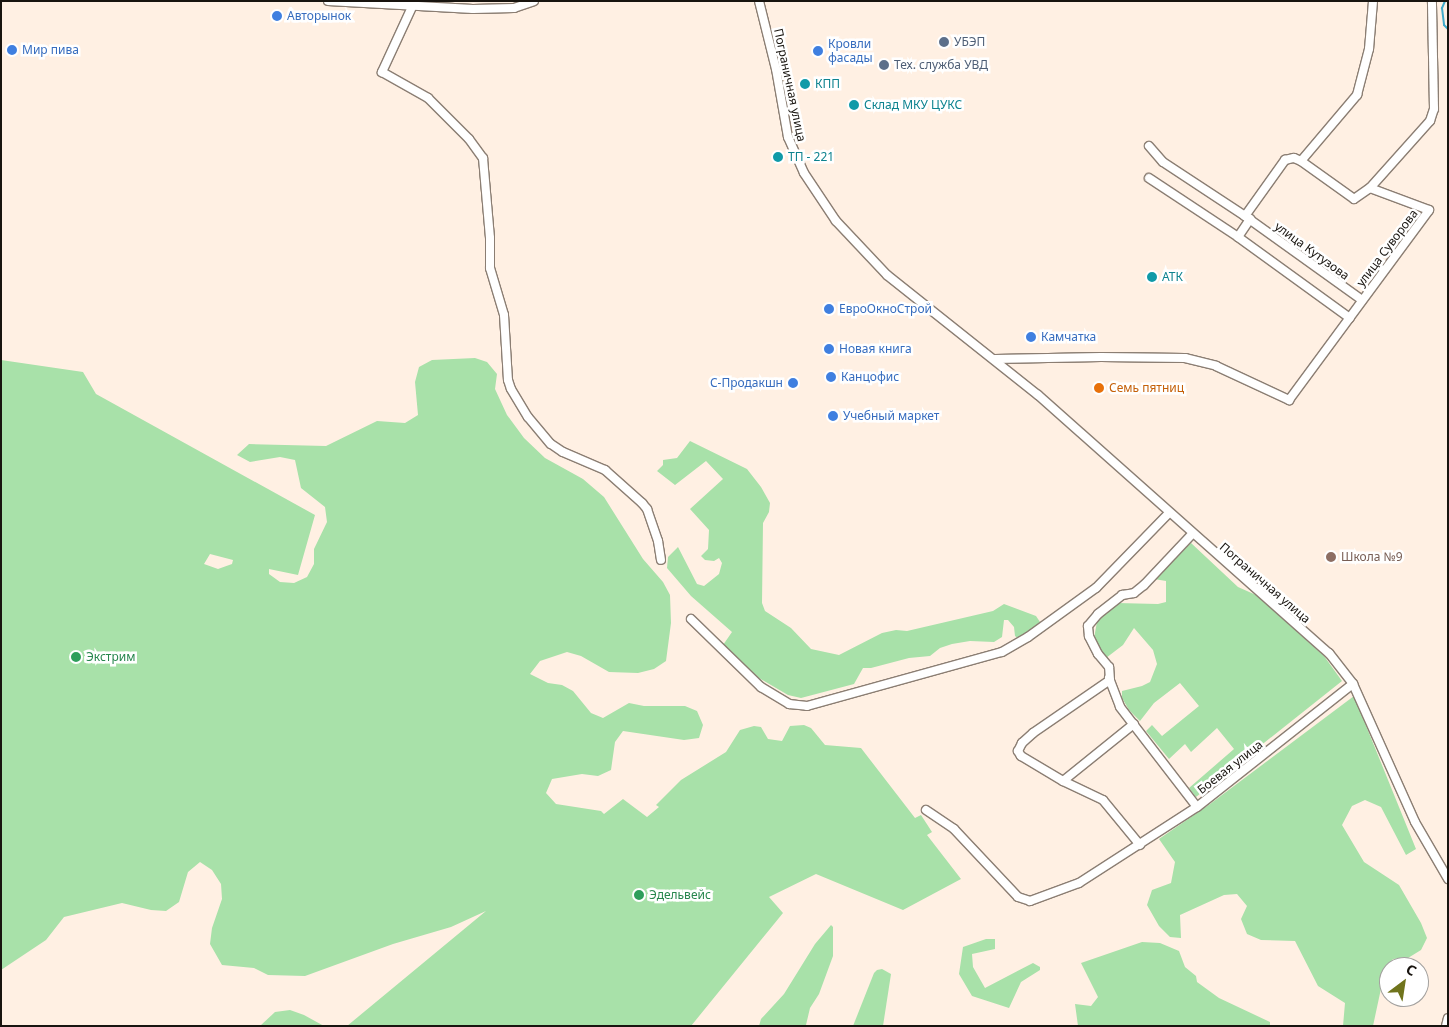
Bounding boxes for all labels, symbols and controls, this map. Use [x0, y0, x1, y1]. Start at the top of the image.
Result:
place label: Авторынок [287, 9, 351, 23]
marker: Авторынок [271, 10, 283, 22]
street label: Пограничная улица [771, 27, 809, 143]
place label: УБЭП [954, 35, 985, 49]
marker: УБЭП [938, 36, 950, 48]
place label: Кровли фасады [828, 37, 872, 65]
place label: Мир пива [22, 43, 79, 57]
marker: Мир пива [6, 44, 18, 56]
marker: Кровли фасады [812, 45, 824, 57]
place label: Тех. служба УВД [894, 58, 988, 72]
marker: Тех. служба УВД [878, 59, 890, 71]
place label: КПП [815, 77, 840, 91]
marker: КПП [799, 78, 811, 90]
place label: Склад МКУ ЦУКС [864, 98, 962, 112]
marker: Склад МКУ ЦУКС [848, 99, 860, 111]
place label: ТП - 221 [788, 150, 834, 164]
marker: ТП - 221 [772, 151, 784, 163]
street label: улица Суворова [1353, 207, 1421, 289]
street label: улица Кутузова [1272, 219, 1352, 283]
place label: АТК [1162, 270, 1183, 284]
marker: АТК [1146, 271, 1158, 283]
place label: ЕвроОкноСтрой [839, 302, 932, 316]
marker: ЕвроОкноСтрой [823, 303, 835, 315]
place label: Камчатка [1041, 330, 1096, 344]
marker: Камчатка [1025, 331, 1037, 343]
place label: Новая книга [839, 342, 912, 356]
marker: Новая книга [823, 343, 835, 355]
place label: Канцофис [841, 370, 899, 384]
marker: Канцофис [825, 371, 837, 383]
place label: С-Продакшн [710, 376, 783, 390]
marker: С-Продакшн [787, 377, 799, 389]
place label: Семь пятниц [1109, 381, 1184, 395]
marker: Семь пятниц [1093, 382, 1105, 394]
place label: Учебный маркет [843, 409, 939, 423]
marker: Учебный маркет [827, 410, 839, 422]
street label: Пограничная улица [1217, 540, 1313, 626]
place label: Школа №9 [1341, 550, 1403, 564]
marker: Школа №9 [1325, 551, 1337, 563]
place label: Экстрим [86, 650, 135, 664]
marker: Экстрим [70, 651, 82, 663]
street label: Боевая улица [1195, 737, 1265, 797]
place label: Эдельвейс [649, 888, 711, 902]
marker: Эдельвейс [633, 889, 645, 901]
north arrow [1379, 957, 1429, 1007]
text: С [1403, 959, 1420, 980]

